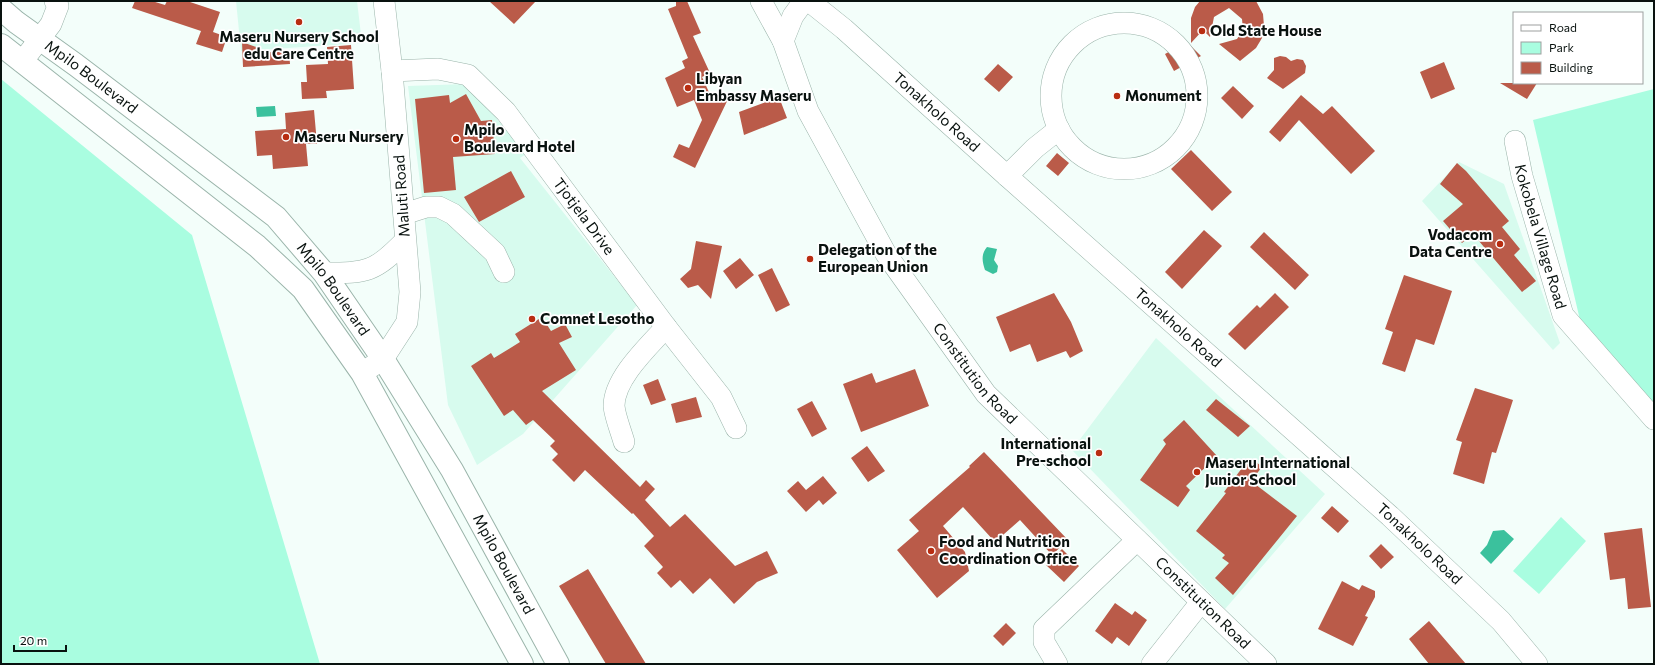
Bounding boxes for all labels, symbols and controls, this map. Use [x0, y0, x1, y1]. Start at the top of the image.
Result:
legend [1513, 12, 1643, 84]
marker: Maseru Nursery School edu Care Centre [294, 17, 304, 27]
text: Road [1549, 20, 1577, 34]
place label: Old State House [1210, 21, 1322, 39]
marker: Old State House [1197, 26, 1207, 36]
place label: Maseru Nursery School edu Care Centre [219, 27, 379, 62]
street label: Mpilo Boulevard [42, 36, 142, 117]
text: Park [1549, 40, 1575, 54]
text: Building [1549, 60, 1593, 74]
street label: Tonakholo Road [890, 68, 984, 155]
place label: Libyan Embassy Maseru [696, 69, 812, 104]
marker: Libyan Embassy Maseru [683, 83, 693, 93]
place label: Monument [1125, 86, 1202, 104]
marker: Monument [1112, 91, 1122, 101]
place label: Mpilo Boulevard Hotel [464, 120, 575, 155]
place label: Maseru Nursery [294, 127, 405, 145]
marker: Maseru Nursery [281, 132, 291, 142]
marker: Mpilo Boulevard Hotel [451, 134, 461, 144]
street label: Maluti Road [389, 154, 413, 238]
street label: Kokobela Village Road [1512, 163, 1571, 311]
street label: Tjotjela Drive [550, 174, 619, 258]
place label: Vodacom Data Centre [1409, 225, 1492, 260]
street label: Mpilo Boulevard [294, 238, 374, 339]
marker: Vodacom Data Centre [1495, 239, 1505, 249]
place label: Delegation of the European Union [818, 240, 937, 275]
marker: Delegation of the European Union [805, 254, 815, 264]
street label: Tonakholo Road [1131, 284, 1226, 370]
place label: Comnet Lesotho [540, 309, 655, 327]
marker: Comnet Lesotho [527, 314, 537, 324]
street label: Constitution Road [930, 319, 1021, 427]
place label: International Pre-school [1001, 434, 1091, 469]
marker: International Pre-school [1094, 448, 1104, 458]
place label: Maseru International Junior School [1205, 453, 1350, 488]
marker: Maseru International Junior School [1192, 467, 1202, 477]
street label: Tonakholo Road [1374, 499, 1466, 588]
street label: Mpilo Boulevard [470, 511, 539, 617]
place label: Food and Nutrition Coordination Office [939, 532, 1077, 567]
marker: Food and Nutrition Coordination Office [926, 546, 936, 556]
street label: Constitution Road [1152, 552, 1255, 652]
scale bar [14, 627, 66, 653]
text: 20 m [20, 633, 47, 647]

